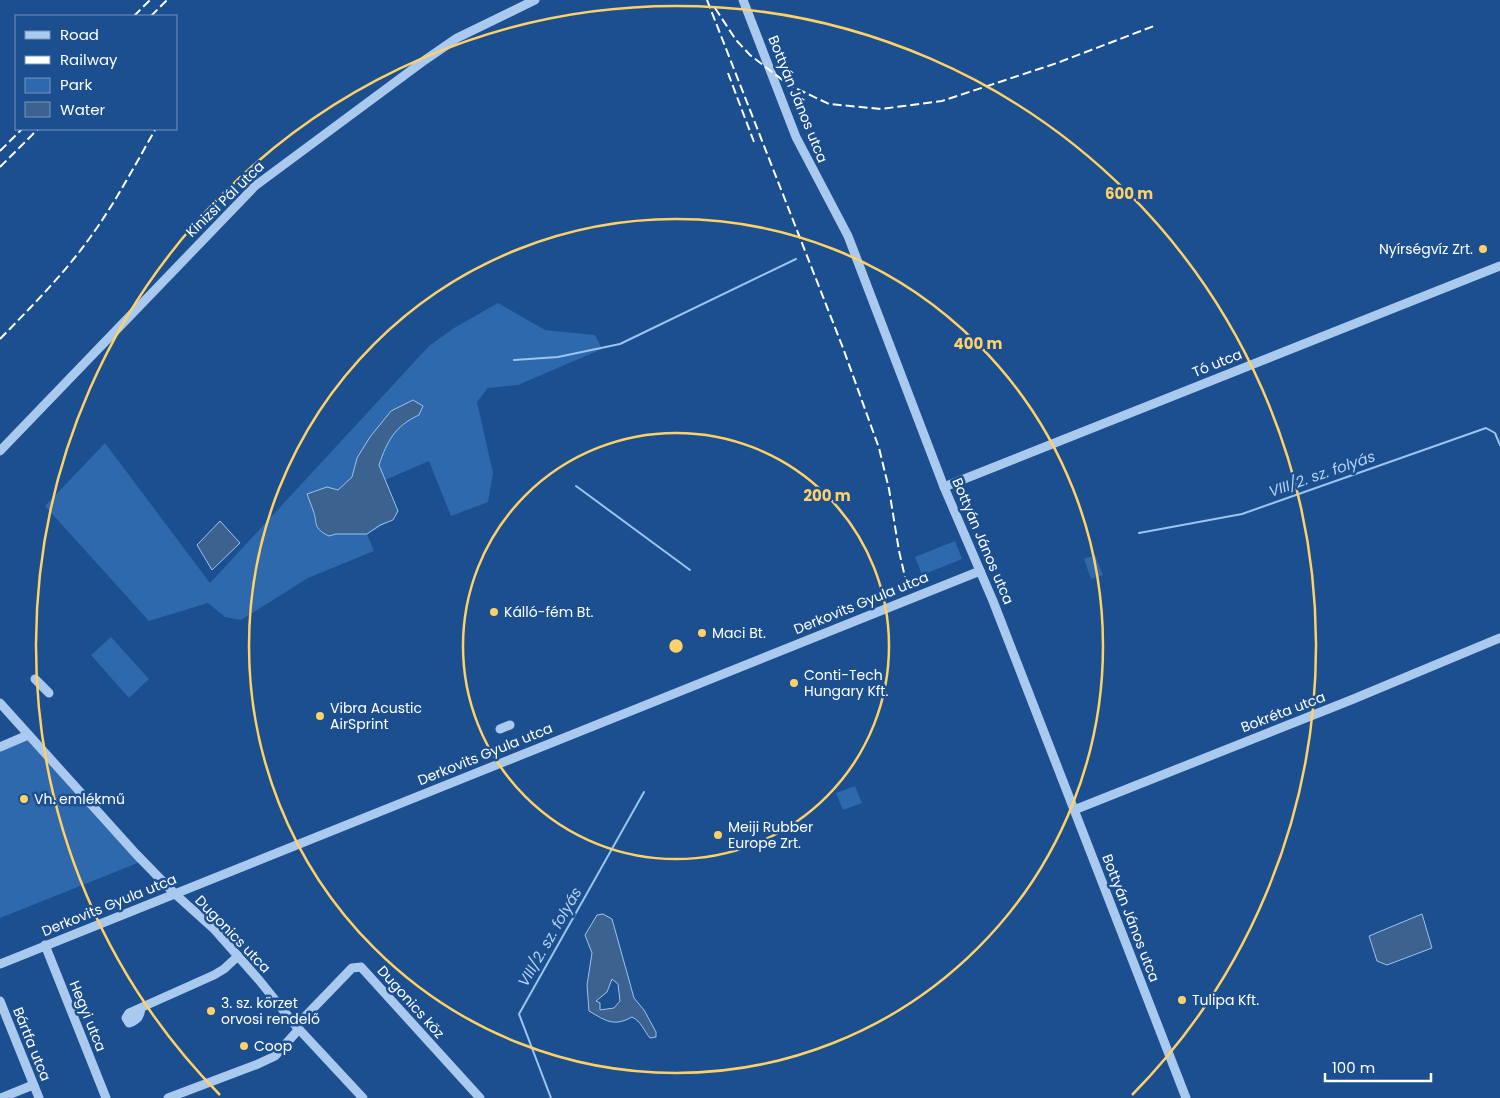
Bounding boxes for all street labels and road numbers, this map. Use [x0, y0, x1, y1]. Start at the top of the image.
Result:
street label: Bottyán János utca [763, 32, 833, 166]
street label: Kinizsi Pál utca [181, 156, 269, 242]
street label: Tó utca [1189, 344, 1245, 382]
street label: Bottyán János utca [947, 475, 1019, 607]
street label: Derkovits Gyula utca [791, 567, 931, 639]
street label: Bokréta utca [1238, 687, 1328, 737]
street label: Derkovits Gyula utca [415, 718, 555, 790]
street label: Bottyán János utca [1097, 851, 1165, 985]
street label: Derkovits Gyula utca [39, 869, 179, 941]
street label: Dugonics utca [191, 891, 275, 977]
street label: Dugonics köz [373, 961, 449, 1043]
street label: Hegyi utca [65, 978, 111, 1054]
street label: Bártfa utca [8, 1004, 56, 1084]

